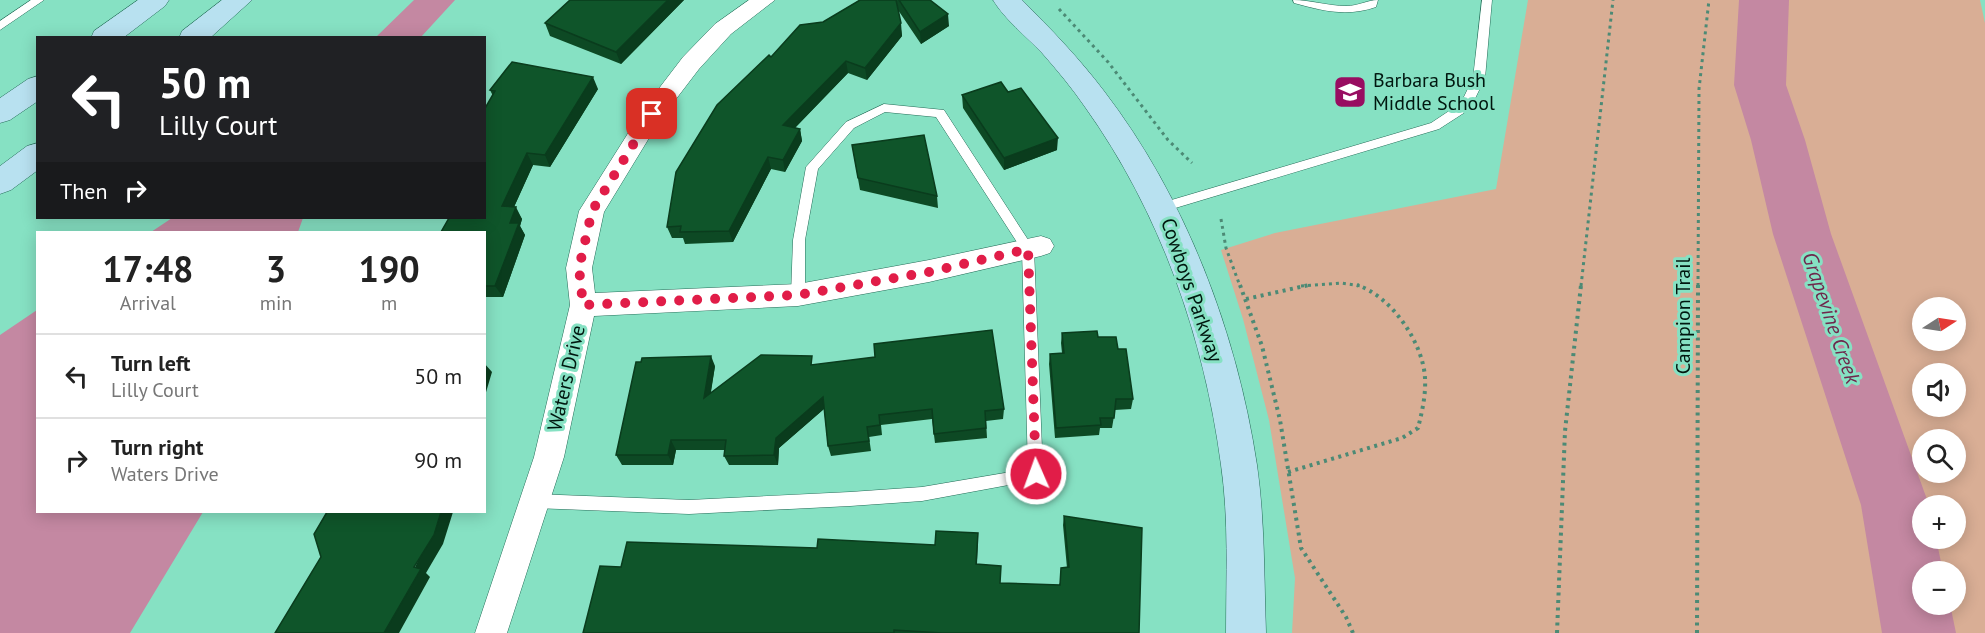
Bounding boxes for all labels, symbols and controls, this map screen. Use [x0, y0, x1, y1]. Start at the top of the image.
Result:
text: 50 m [159, 55, 251, 110]
icon: left [60, 60, 138, 138]
place label: Barbara Bush Middle School [1373, 67, 1495, 116]
school or university icon: Barbara Bush Middle School [1332, 74, 1368, 110]
pin [626, 88, 677, 139]
icon: arrive [635, 97, 668, 130]
text: Lilly Court [159, 108, 277, 142]
icon: right [119, 174, 152, 207]
text: Then [60, 177, 107, 205]
street label: Cowboys Parkway [1155, 214, 1229, 366]
text: 17:48 [102, 245, 194, 292]
text: 3 [266, 245, 286, 292]
text: 190 [359, 245, 420, 292]
water label: Grapevine Creek [1796, 248, 1867, 389]
street label: Campion Trail [1670, 257, 1696, 374]
text: Arrival [120, 290, 176, 316]
text: min [260, 290, 292, 316]
text: m [381, 290, 397, 316]
north arrow [1912, 297, 1966, 351]
map controls [1912, 297, 1966, 615]
street label: Waters Drive [541, 323, 591, 433]
text: Turn left [111, 349, 191, 377]
icon: left [60, 360, 93, 393]
text: 50 m [414, 362, 462, 390]
button: sound [1912, 363, 1966, 417]
text: Lilly Court [111, 377, 199, 403]
button: search [1912, 429, 1966, 483]
text: Turn right [111, 433, 203, 461]
position arrow [1004, 442, 1068, 506]
icon: right [60, 444, 93, 477]
text: 90 m [414, 446, 462, 474]
text: Waters Drive [111, 461, 219, 487]
button: + [1912, 495, 1966, 549]
button: − [1912, 561, 1966, 615]

